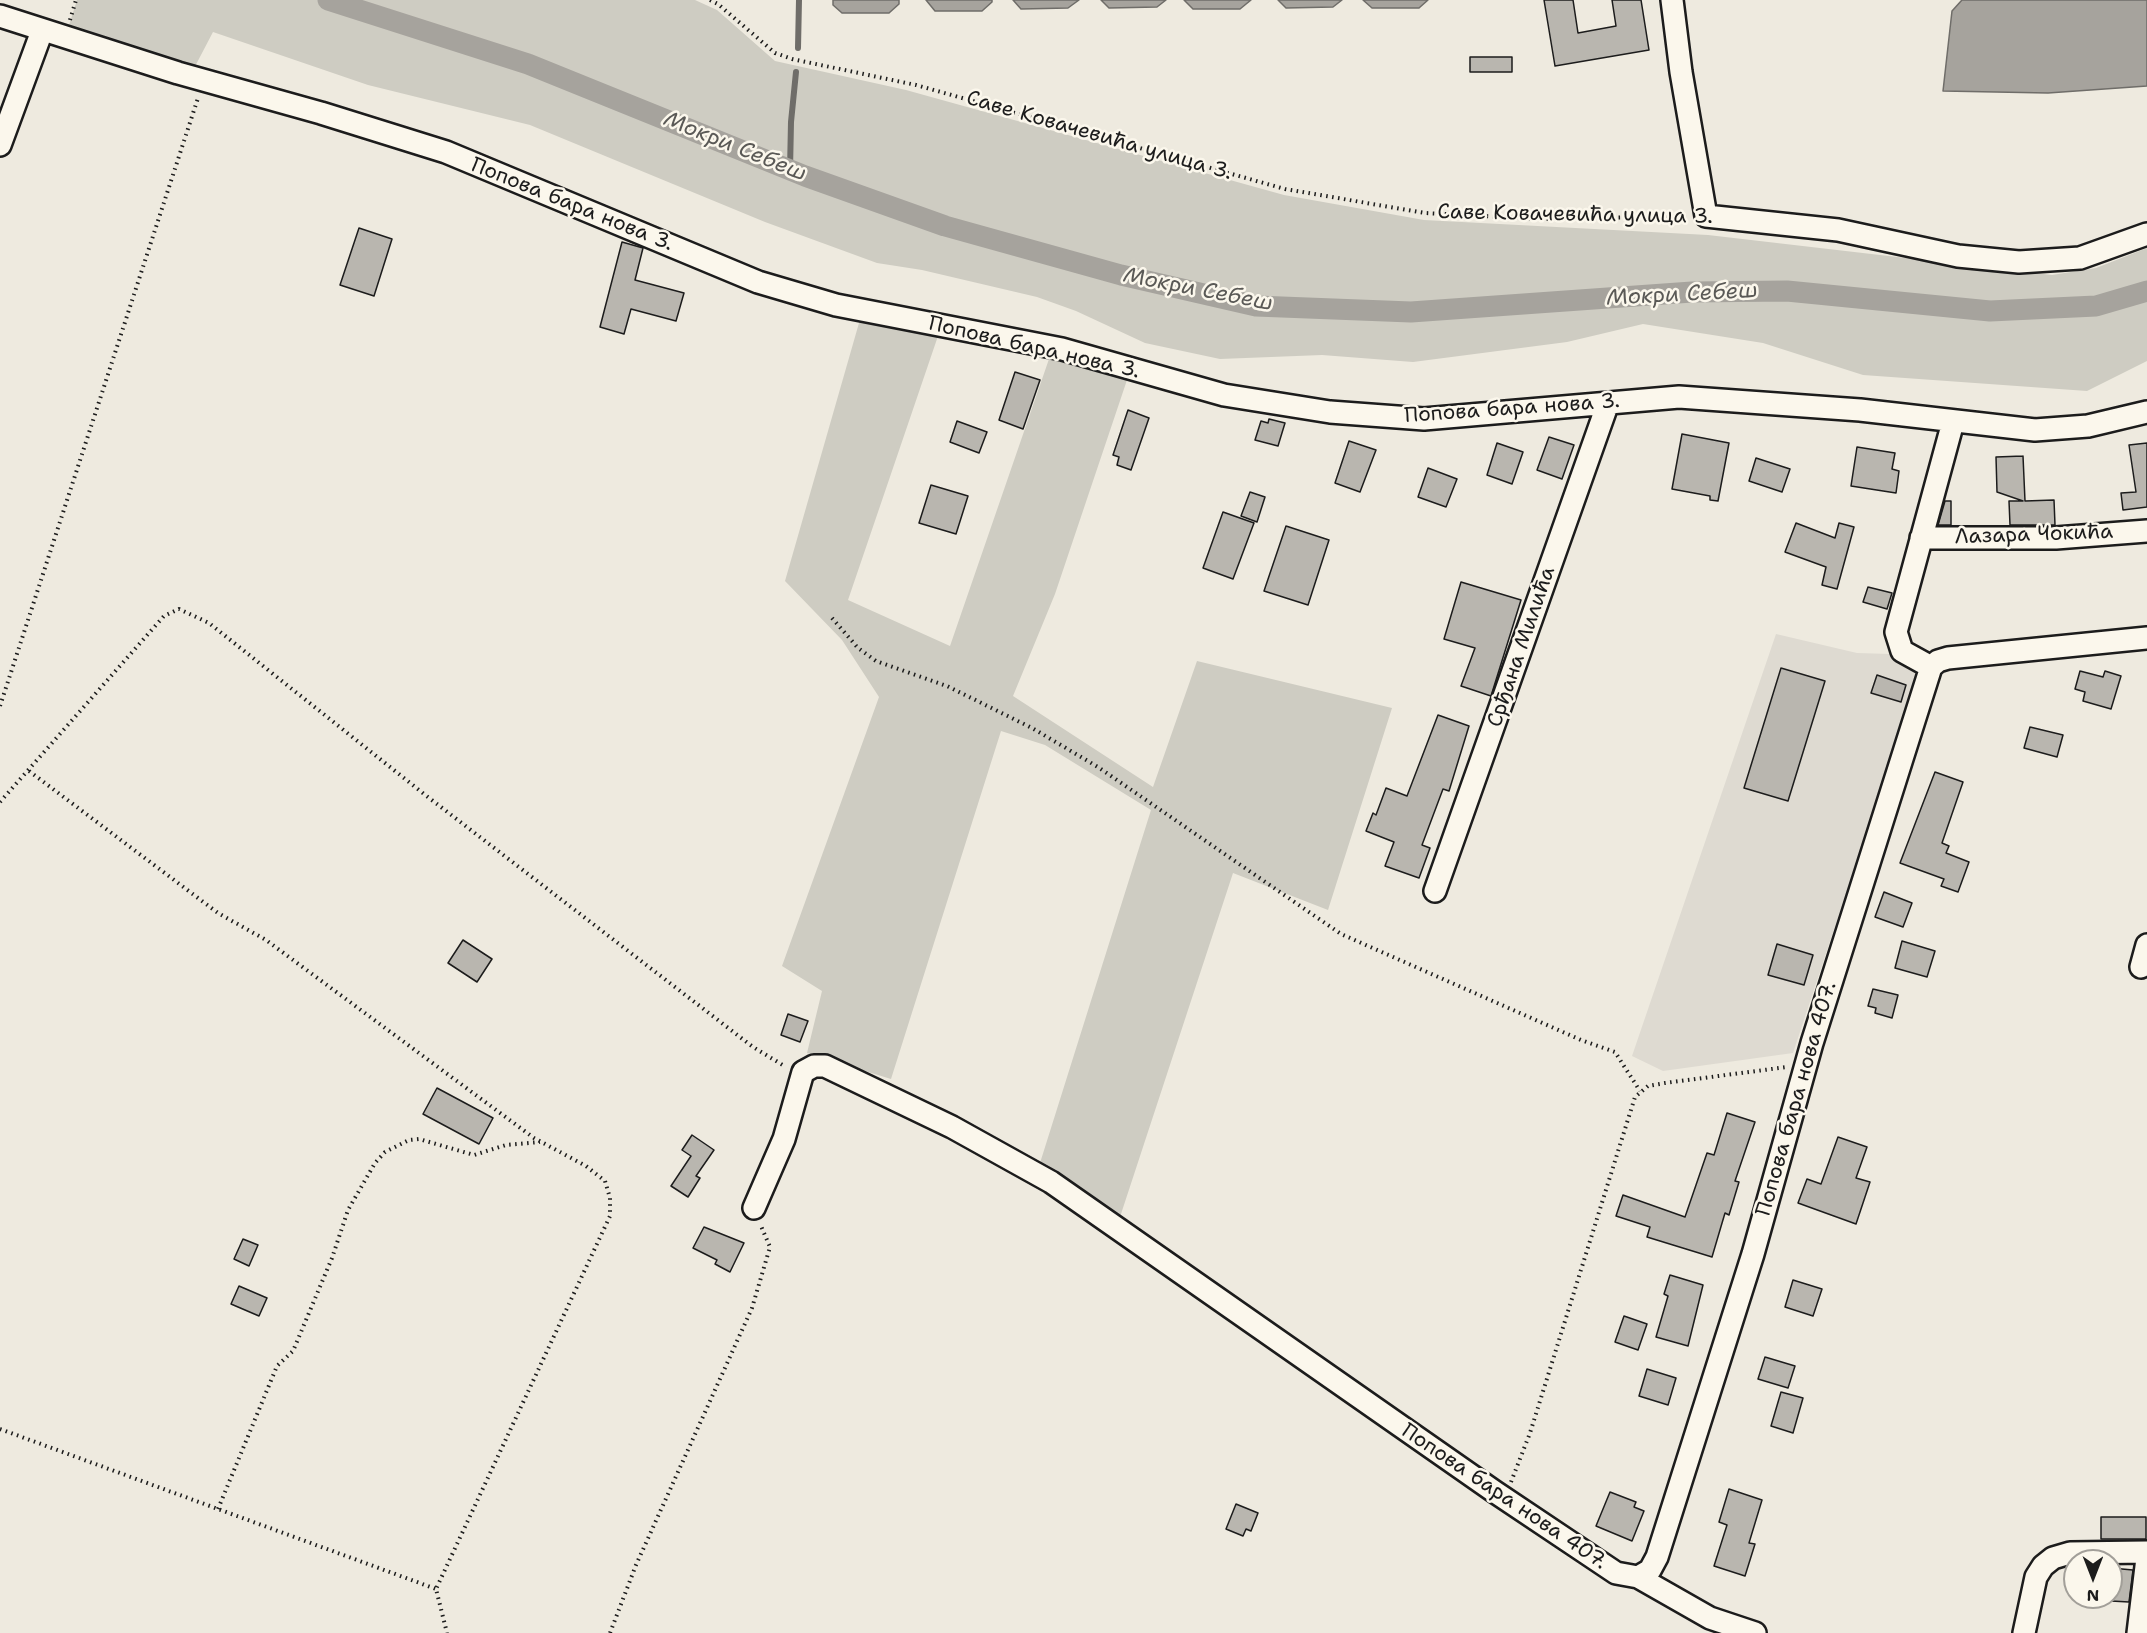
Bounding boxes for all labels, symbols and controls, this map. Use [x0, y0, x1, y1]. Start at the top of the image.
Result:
street label: Саве Ковачевића улица 3. [963, 86, 1235, 186]
water label: Мокри Себеш [660, 106, 810, 188]
street label: Попова бара нова 3. [467, 153, 677, 257]
street label: Саве Ковачевића улица 3. [1437, 200, 1713, 230]
water label: Мокри Себеш [1121, 263, 1275, 317]
water label: Мокри Себеш [1606, 278, 1758, 312]
street label: Попова бара нова 3. [926, 311, 1142, 385]
street label: Попова бара нова 3. [1403, 389, 1621, 429]
street label: Лазара Чокића [1954, 520, 2114, 550]
street label: Срђана Милића [1483, 563, 1561, 731]
street label: Попова бара нова 407. [1751, 979, 1843, 1219]
street label: Попова бара нова 407. [1396, 1419, 1612, 1575]
north arrow [2063, 1549, 2123, 1609]
text: N [2087, 1585, 2099, 1606]

